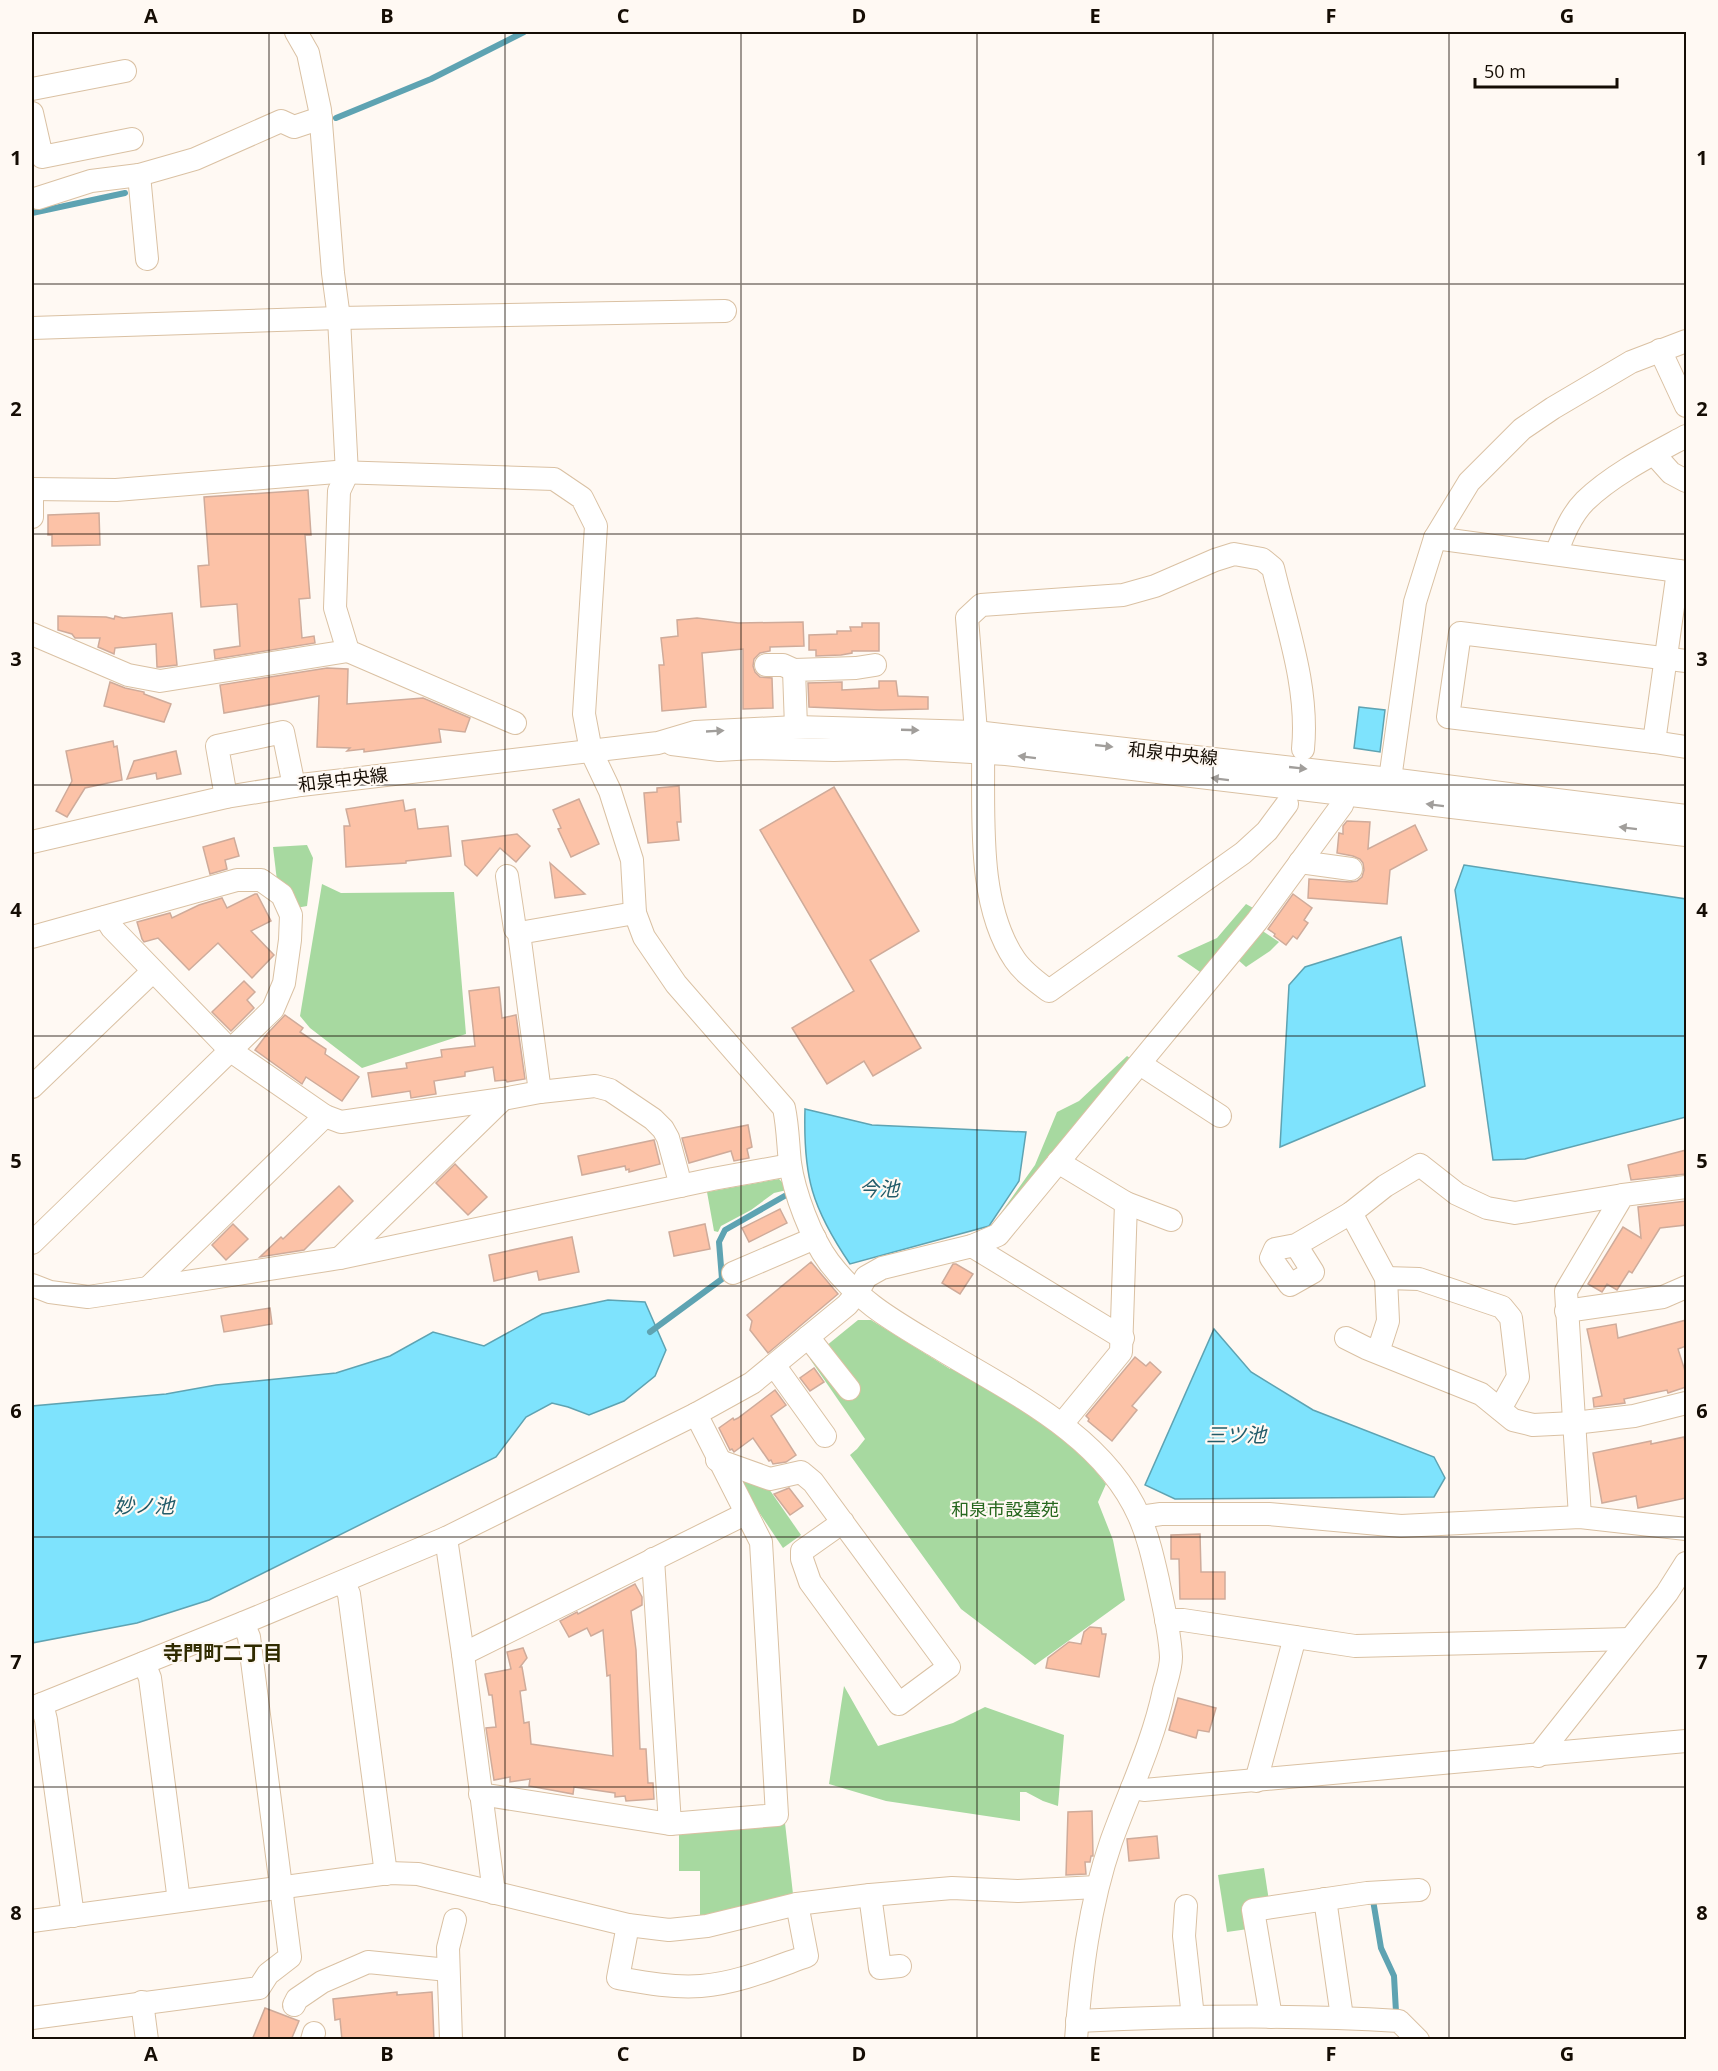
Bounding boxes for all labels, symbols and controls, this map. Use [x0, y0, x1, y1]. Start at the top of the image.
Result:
text: A [144, 2, 158, 29]
text: B [380, 2, 394, 29]
text: C [617, 2, 630, 29]
text: D [852, 2, 866, 29]
text: E [1089, 2, 1101, 29]
text: F [1326, 2, 1336, 29]
text: G [1560, 2, 1574, 29]
scale bar [1475, 51, 1618, 89]
text: 50 m [1484, 59, 1526, 83]
text: 1 [10, 144, 22, 171]
text: 1 [1696, 144, 1708, 171]
text: 2 [10, 395, 22, 422]
text: 2 [1696, 395, 1708, 422]
text: 3 [10, 645, 22, 672]
text: 3 [1696, 645, 1708, 672]
one-way arrow [901, 726, 920, 735]
one-way arrow [706, 727, 725, 736]
street label: 和泉中央線 [1127, 736, 1219, 770]
one-way arrow [1095, 742, 1114, 751]
one-way arrow [1017, 752, 1036, 761]
street label: 和泉中央線 [297, 762, 389, 796]
one-way arrow [1289, 764, 1308, 773]
one-way arrow [1211, 775, 1230, 784]
one-way arrow [1425, 800, 1444, 810]
one-way arrow [1619, 824, 1638, 833]
text: 4 [10, 896, 22, 923]
text: 4 [1696, 896, 1708, 923]
text: 5 [10, 1147, 22, 1174]
text: 5 [1696, 1147, 1708, 1174]
water label: 今池 [859, 1175, 901, 1202]
text: 6 [10, 1397, 22, 1424]
text: 6 [1696, 1397, 1708, 1424]
water label: 三ツ池 [1206, 1421, 1268, 1448]
water label: 妙ノ池 [114, 1492, 176, 1519]
park label: 和泉市設墓苑 [951, 1497, 1059, 1521]
district label: 寺門町二丁目 [163, 1639, 283, 1666]
text: 7 [10, 1648, 22, 1675]
text: 7 [1696, 1648, 1708, 1675]
text: 8 [10, 1899, 22, 1926]
text: 8 [1696, 1899, 1708, 1926]
text: A [144, 2040, 158, 2067]
text: B [380, 2040, 394, 2067]
text: C [617, 2040, 630, 2067]
text: D [852, 2040, 866, 2067]
text: E [1089, 2040, 1101, 2067]
text: F [1326, 2040, 1336, 2067]
text: G [1560, 2040, 1574, 2067]

